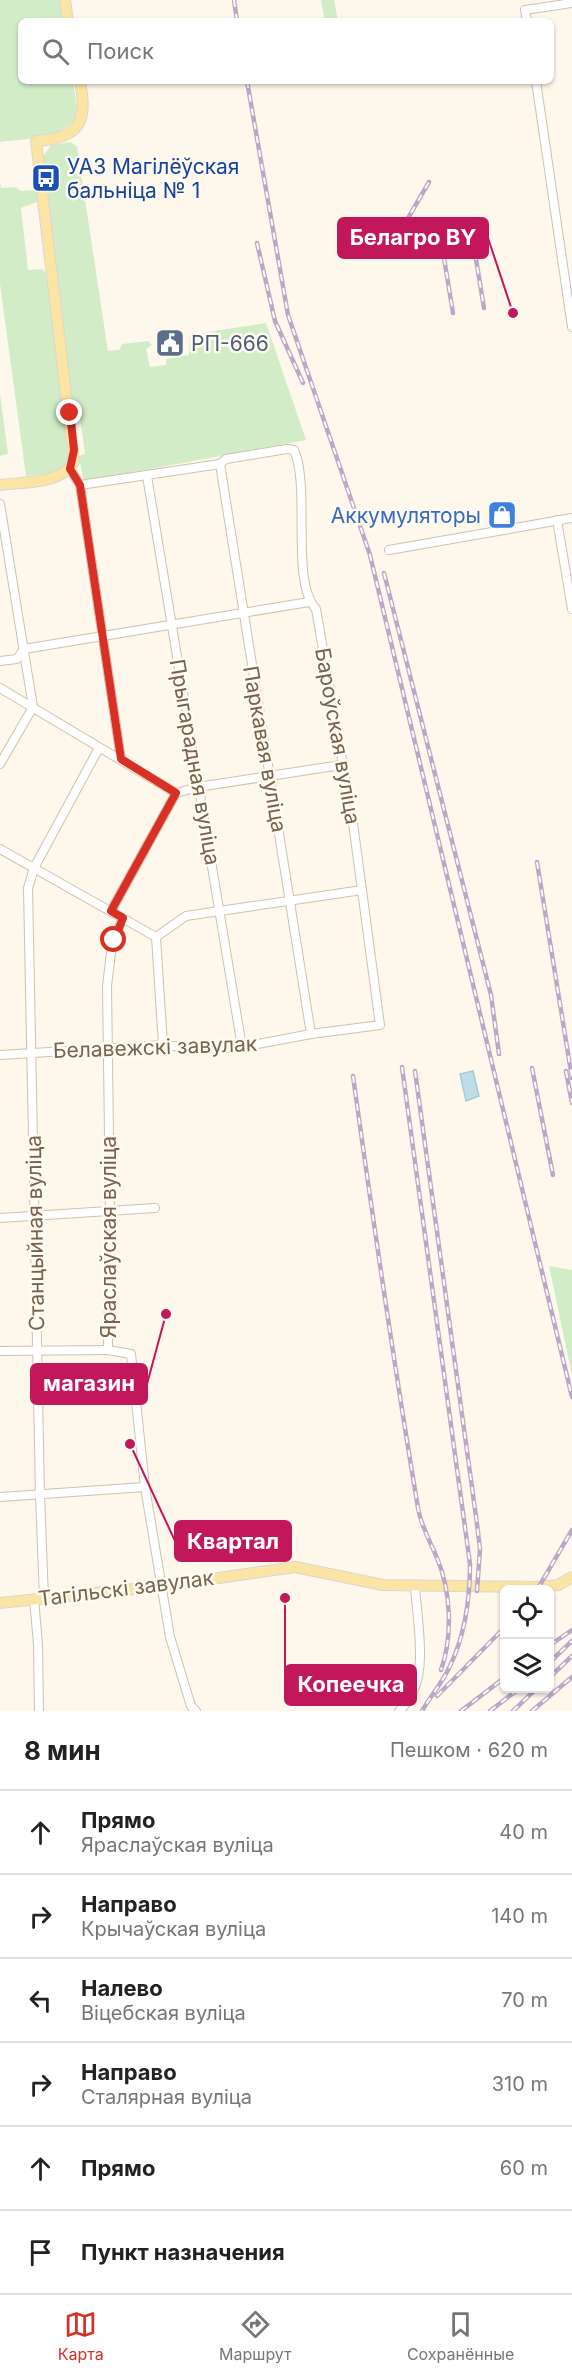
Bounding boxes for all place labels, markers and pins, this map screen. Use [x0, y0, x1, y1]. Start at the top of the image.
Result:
place label: УАЗ Магілёўская бальніца № 1 [67, 154, 239, 203]
bus stop icon: УАЗ Магілёўская бальніца № 1 [30, 162, 62, 194]
callout: Белагро BY [338, 218, 488, 258]
public building icon: РП-666 [154, 327, 186, 359]
place label: РП-666 [191, 331, 269, 356]
shop icon: Аккумуляторы [486, 499, 518, 531]
place label: Аккумуляторы [331, 503, 481, 528]
callout: магазин [31, 1364, 147, 1404]
callout: Квартал [175, 1521, 291, 1561]
callout: Копеечка [285, 1665, 416, 1705]

